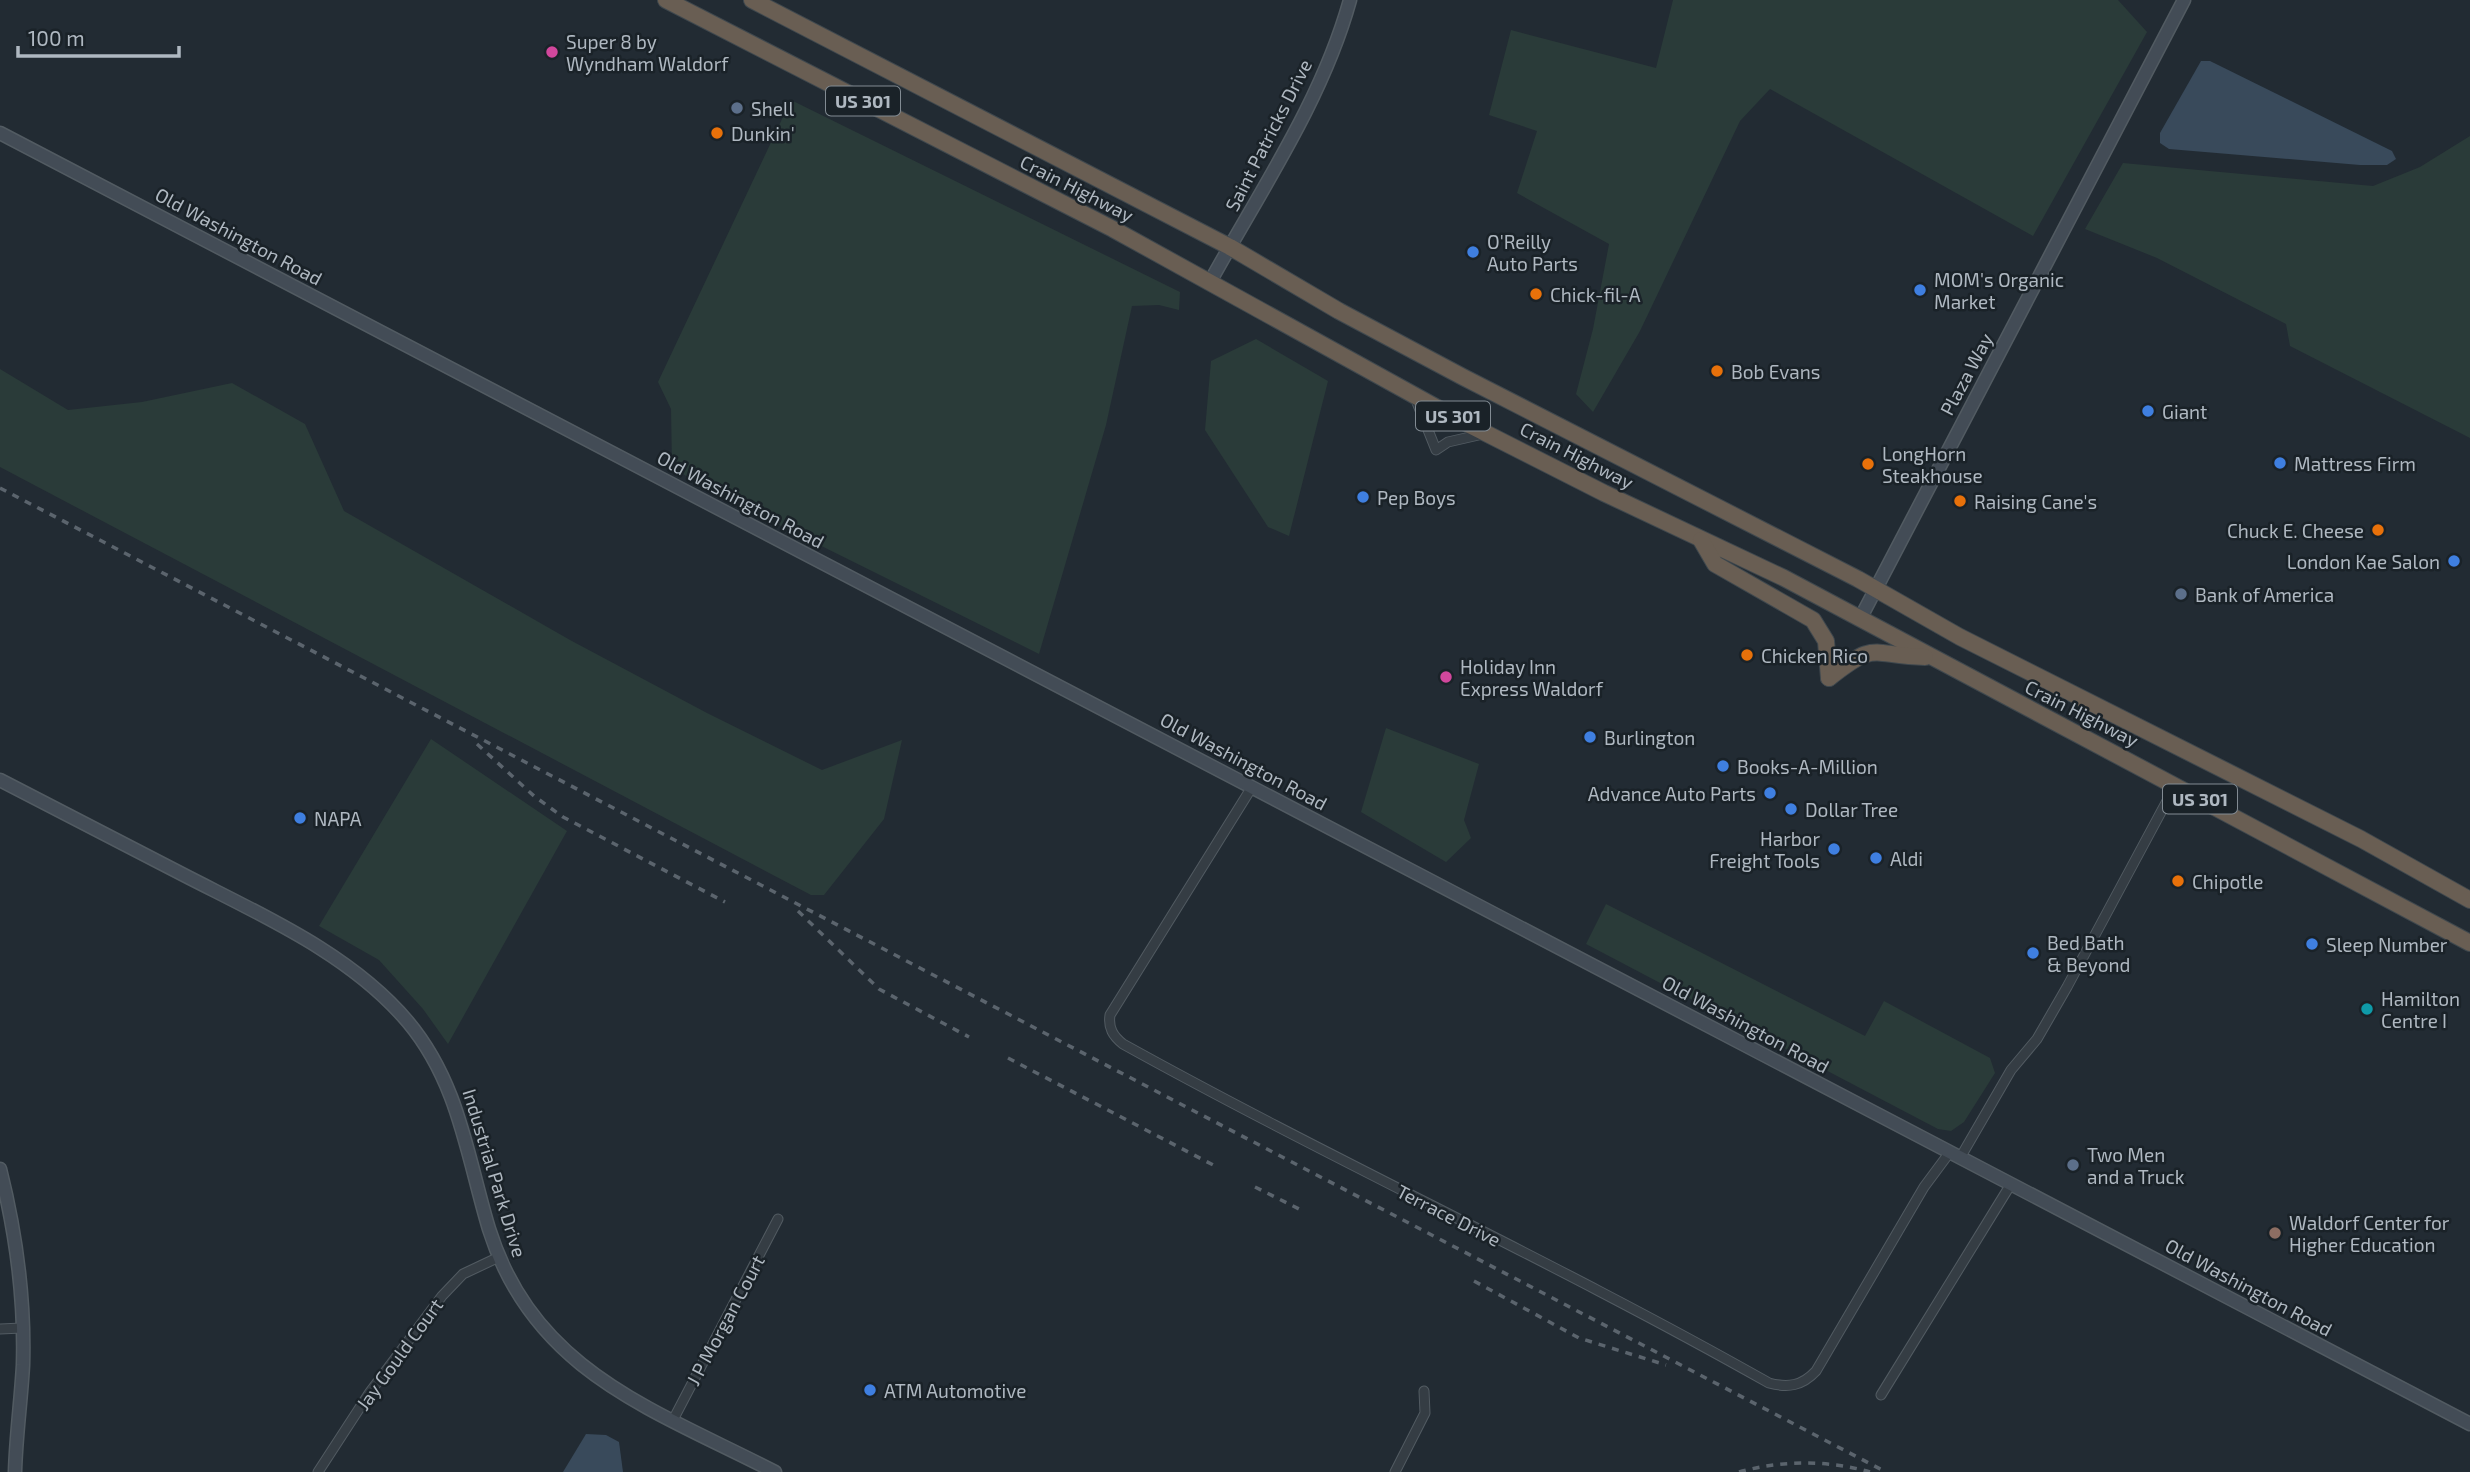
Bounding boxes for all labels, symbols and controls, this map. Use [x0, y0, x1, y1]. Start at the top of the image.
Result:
scale bar [18, 14, 178, 58]
text: 100 m [28, 25, 85, 50]
place label: Super 8 by Wyndham Waldorf [566, 30, 729, 75]
marker: Super 8 by Wyndham Waldorf [544, 44, 560, 60]
street label: Saint Patricks Drive [1220, 55, 1316, 215]
road number: US 301 [826, 86, 900, 116]
place label: Shell [751, 97, 795, 120]
marker: Shell [729, 100, 745, 116]
place label: Dunkin' [731, 122, 795, 145]
marker: Dunkin' [709, 125, 725, 141]
street label: Crain Highway [1017, 150, 1137, 226]
street label: Old Washington Road [152, 182, 326, 290]
place label: O'Reilly Auto Parts [1487, 230, 1578, 275]
marker: O'Reilly Auto Parts [1465, 244, 1481, 260]
place label: MOM's Organic Market [1934, 268, 2064, 313]
marker: MOM's Organic Market [1912, 282, 1928, 298]
place label: Chick-fil-A [1550, 283, 1641, 306]
marker: Chick-fil-A [1528, 286, 1544, 302]
street label: Plaza Way [1935, 329, 1997, 419]
place label: Bob Evans [1731, 360, 1820, 383]
marker: Bob Evans [1709, 363, 1725, 379]
place label: Giant [2162, 400, 2207, 423]
road number: US 301 [1416, 402, 1490, 430]
marker: Giant [2140, 403, 2156, 419]
street label: Crain Highway [1517, 417, 1637, 493]
place label: LongHorn Steakhouse [1882, 442, 1983, 487]
street label: Old Washington Road [654, 445, 828, 553]
place label: Mattress Firm [2294, 452, 2416, 475]
marker: Mattress Firm [2272, 455, 2288, 471]
marker: LongHorn Steakhouse [1860, 456, 1876, 472]
place label: Pep Boys [1377, 486, 1456, 509]
marker: Pep Boys [1355, 489, 1371, 505]
place label: Raising Cane's [1974, 490, 2097, 513]
marker: Raising Cane's [1952, 493, 1968, 509]
place label: Chuck E. Cheese [2227, 519, 2364, 542]
marker: Chuck E. Cheese [2370, 522, 2386, 538]
place label: London Kae Salon [2287, 550, 2440, 573]
marker: London Kae Salon [2446, 553, 2462, 569]
place label: Bank of America [2195, 583, 2334, 606]
marker: Bank of America [2173, 586, 2189, 602]
place label: Chicken Rico [1761, 644, 1868, 667]
marker: Chicken Rico [1739, 647, 1755, 663]
place label: Holiday Inn Express Waldorf [1460, 655, 1604, 700]
marker: Holiday Inn Express Waldorf [1438, 669, 1454, 685]
street label: Crain Highway [2022, 675, 2142, 751]
street label: Old Washington Road [1157, 707, 1331, 815]
place label: Burlington [1604, 726, 1695, 749]
marker: Burlington [1582, 729, 1598, 745]
place label: Books-A-Million [1737, 755, 1878, 778]
marker: Books-A-Million [1715, 758, 1731, 774]
place label: Advance Auto Parts [1588, 782, 1756, 805]
road number: US 301 [2163, 784, 2237, 814]
marker: Advance Auto Parts [1762, 785, 1778, 801]
place label: Dollar Tree [1805, 798, 1898, 821]
marker: Dollar Tree [1783, 801, 1799, 817]
place label: NAPA [314, 807, 362, 830]
marker: NAPA [292, 810, 308, 826]
place label: Harbor Freight Tools [1709, 827, 1820, 872]
marker: Harbor Freight Tools [1826, 841, 1842, 857]
place label: Aldi [1890, 847, 1923, 870]
marker: Aldi [1868, 850, 1884, 866]
place label: Chipotle [2192, 870, 2263, 893]
marker: Chipotle [2170, 873, 2186, 889]
place label: Bed Bath & Beyond [2047, 931, 2131, 976]
place label: Sleep Number [2326, 933, 2448, 956]
marker: Sleep Number [2304, 936, 2320, 952]
marker: Bed Bath & Beyond [2025, 945, 2041, 961]
street label: Old Washington Road [1659, 970, 1833, 1078]
place label: Hamilton Centre I [2381, 987, 2460, 1032]
marker: Hamilton Centre I [2359, 1001, 2375, 1017]
street label: Industrial Park Drive [458, 1086, 532, 1260]
place label: Two Men and a Truck [2087, 1143, 2185, 1188]
marker: Two Men and a Truck [2065, 1157, 2081, 1173]
street label: Terrace Drive [1393, 1179, 1505, 1251]
place label: Waldorf Center for Higher Education [2289, 1211, 2450, 1256]
marker: Waldorf Center for Higher Education [2267, 1225, 2283, 1241]
street label: Old Washington Road [2162, 1233, 2336, 1341]
street label: J P Morgan Court [681, 1251, 769, 1389]
street label: Jay Gould Court [351, 1294, 447, 1414]
place label: ATM Automotive [884, 1379, 1026, 1402]
marker: ATM Automotive [862, 1382, 878, 1398]

